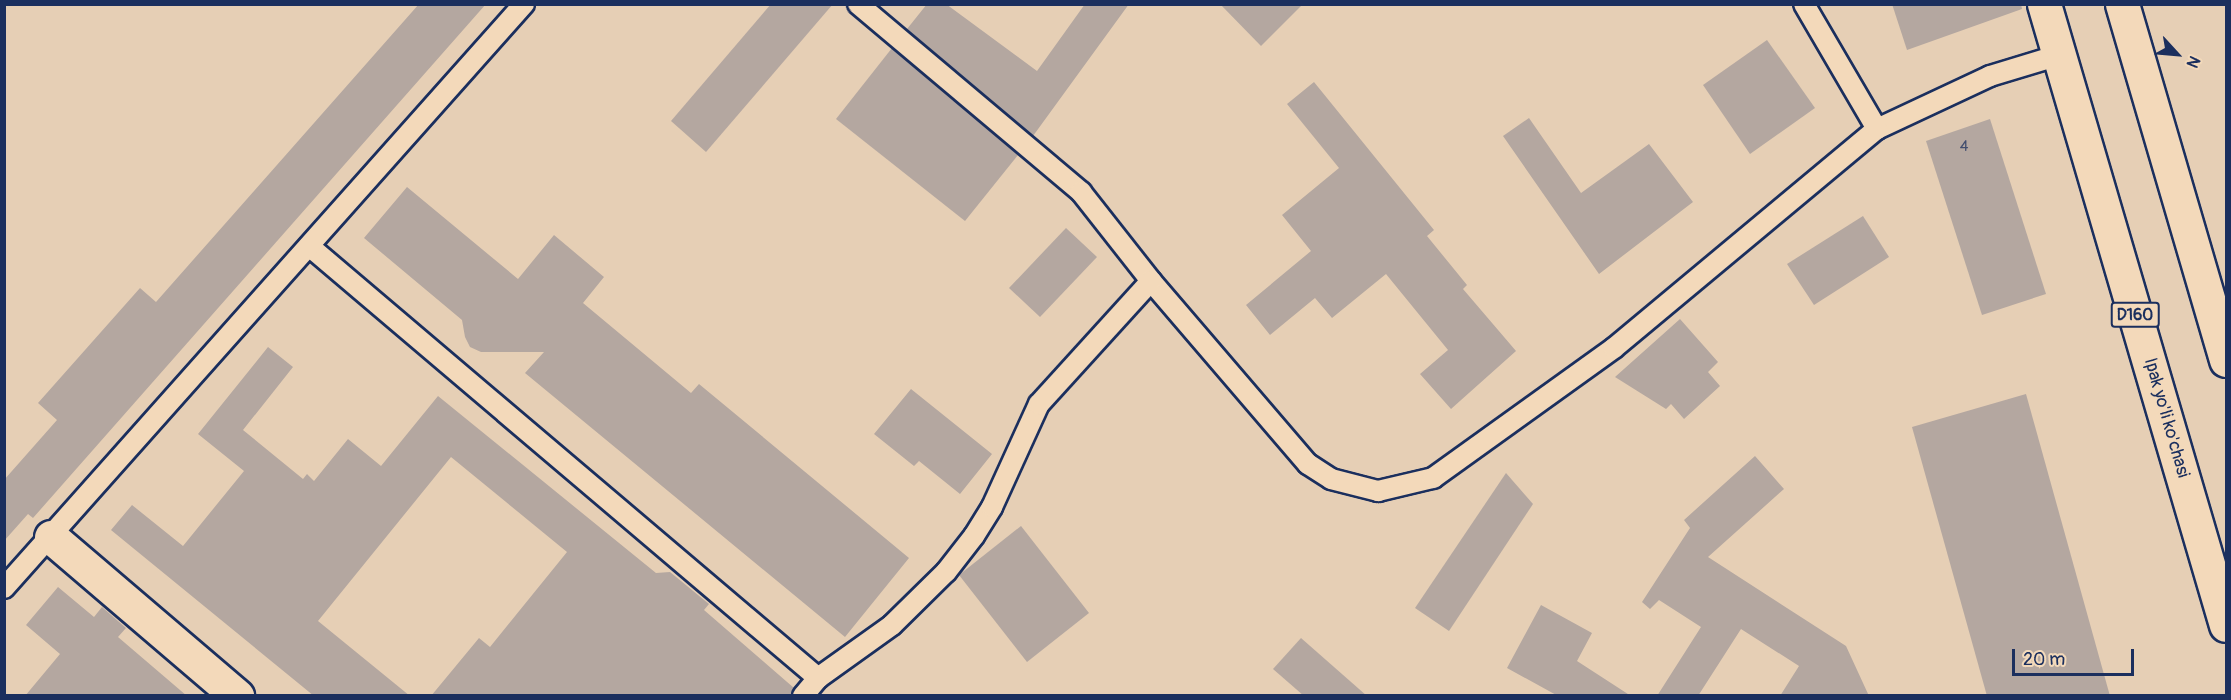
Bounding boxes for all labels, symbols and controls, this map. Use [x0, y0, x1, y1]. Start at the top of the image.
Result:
north arrow [2147, 24, 2207, 84]
text: N [2182, 53, 2205, 71]
house number: 4 [1960, 138, 1968, 156]
road number: D160 [2110, 302, 2160, 328]
street label: Ipak yo'li ko'chasi [2139, 356, 2193, 480]
scale bar [2015, 637, 2136, 675]
text: 20 m [2023, 648, 2065, 671]

